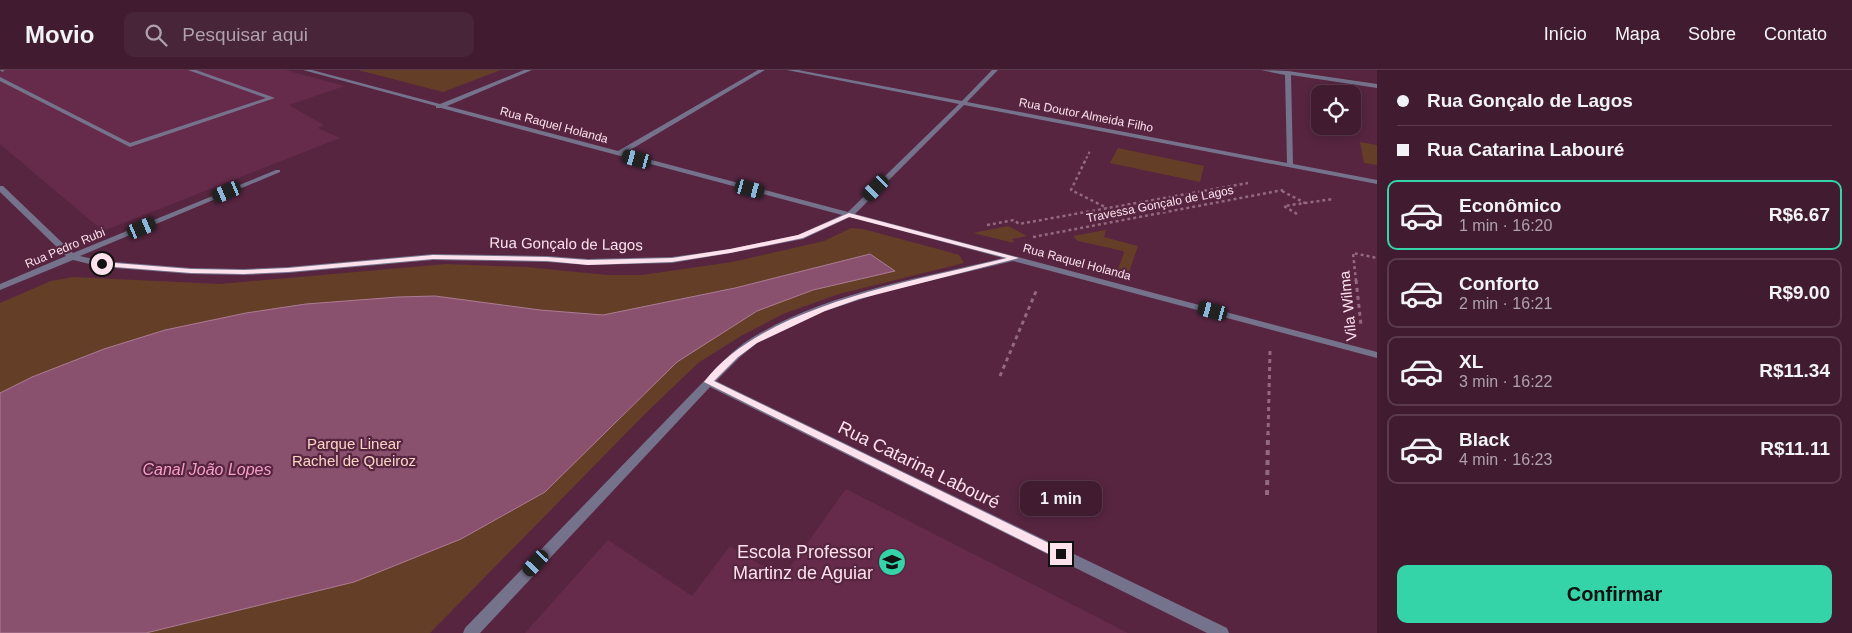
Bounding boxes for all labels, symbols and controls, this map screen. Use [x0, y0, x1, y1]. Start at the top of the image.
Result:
search box [124, 12, 474, 57]
text: Movio [25, 21, 94, 48]
icon: search [142, 21, 170, 49]
text: Pesquisar aqui [182, 24, 308, 45]
text: Início [1544, 24, 1587, 44]
text: Mapa [1615, 24, 1660, 44]
text: Sobre [1688, 24, 1736, 44]
text: Contato [1764, 24, 1827, 44]
map controls [1311, 85, 1361, 135]
button: locate [1311, 85, 1361, 135]
text: Rua Gonçalo de Lagos [1427, 90, 1633, 111]
street label: Rua Doutor Almeida Filho [1018, 95, 1155, 135]
street label: Rua Raquel Holanda [498, 104, 610, 146]
text: Rua Catarina Labouré [1427, 139, 1624, 160]
car [620, 148, 653, 170]
car [860, 172, 891, 204]
car [733, 178, 766, 200]
car [210, 179, 243, 205]
street label: Travessa Gonçalo de Lagos [1085, 183, 1235, 225]
icon: car [1399, 193, 1444, 238]
text: Econômico [1459, 195, 1561, 216]
text: R$6.67 [1769, 204, 1830, 225]
car [125, 215, 158, 241]
text: 1 min · 16:20 [1459, 217, 1552, 234]
street label: Rua Pedro Rubi [23, 225, 107, 271]
street label: Rua Gonçalo de Lagos [489, 234, 643, 253]
street label: Rua Raquel Holanda [1021, 241, 1133, 283]
route start [91, 253, 113, 275]
street label: Vila Wilma [1335, 269, 1360, 342]
icon: car [1399, 271, 1444, 316]
text: Conforto [1459, 273, 1539, 294]
text: R$9.00 [1769, 282, 1830, 303]
text: 2 min · 16:21 [1459, 295, 1552, 312]
car [1196, 300, 1229, 322]
icon: car [1399, 349, 1444, 394]
text: XL [1459, 351, 1483, 372]
text: R$11.34 [1759, 360, 1830, 381]
text: 3 min · 16:22 [1459, 373, 1552, 390]
street label: Rua Catarina Labouré [835, 417, 1003, 513]
icon: car [1399, 427, 1444, 472]
text: Black [1459, 429, 1510, 450]
park label: Parque Linear Rachel de Queiroz [292, 435, 416, 469]
text: R$11.11 [1760, 438, 1830, 459]
text: 4 min · 16:23 [1459, 451, 1552, 468]
water label: Canal João Lopes [143, 461, 271, 478]
callout: 1 min [1020, 482, 1102, 516]
text: 1 min [1040, 490, 1082, 507]
place label: Escola Professor Martinz de Aguiar [733, 542, 873, 583]
route end [1050, 543, 1072, 565]
car [520, 547, 551, 579]
school or university icon: Escola Professor Martinz de Aguiar [877, 547, 907, 577]
button: Confirmar [1397, 565, 1832, 623]

